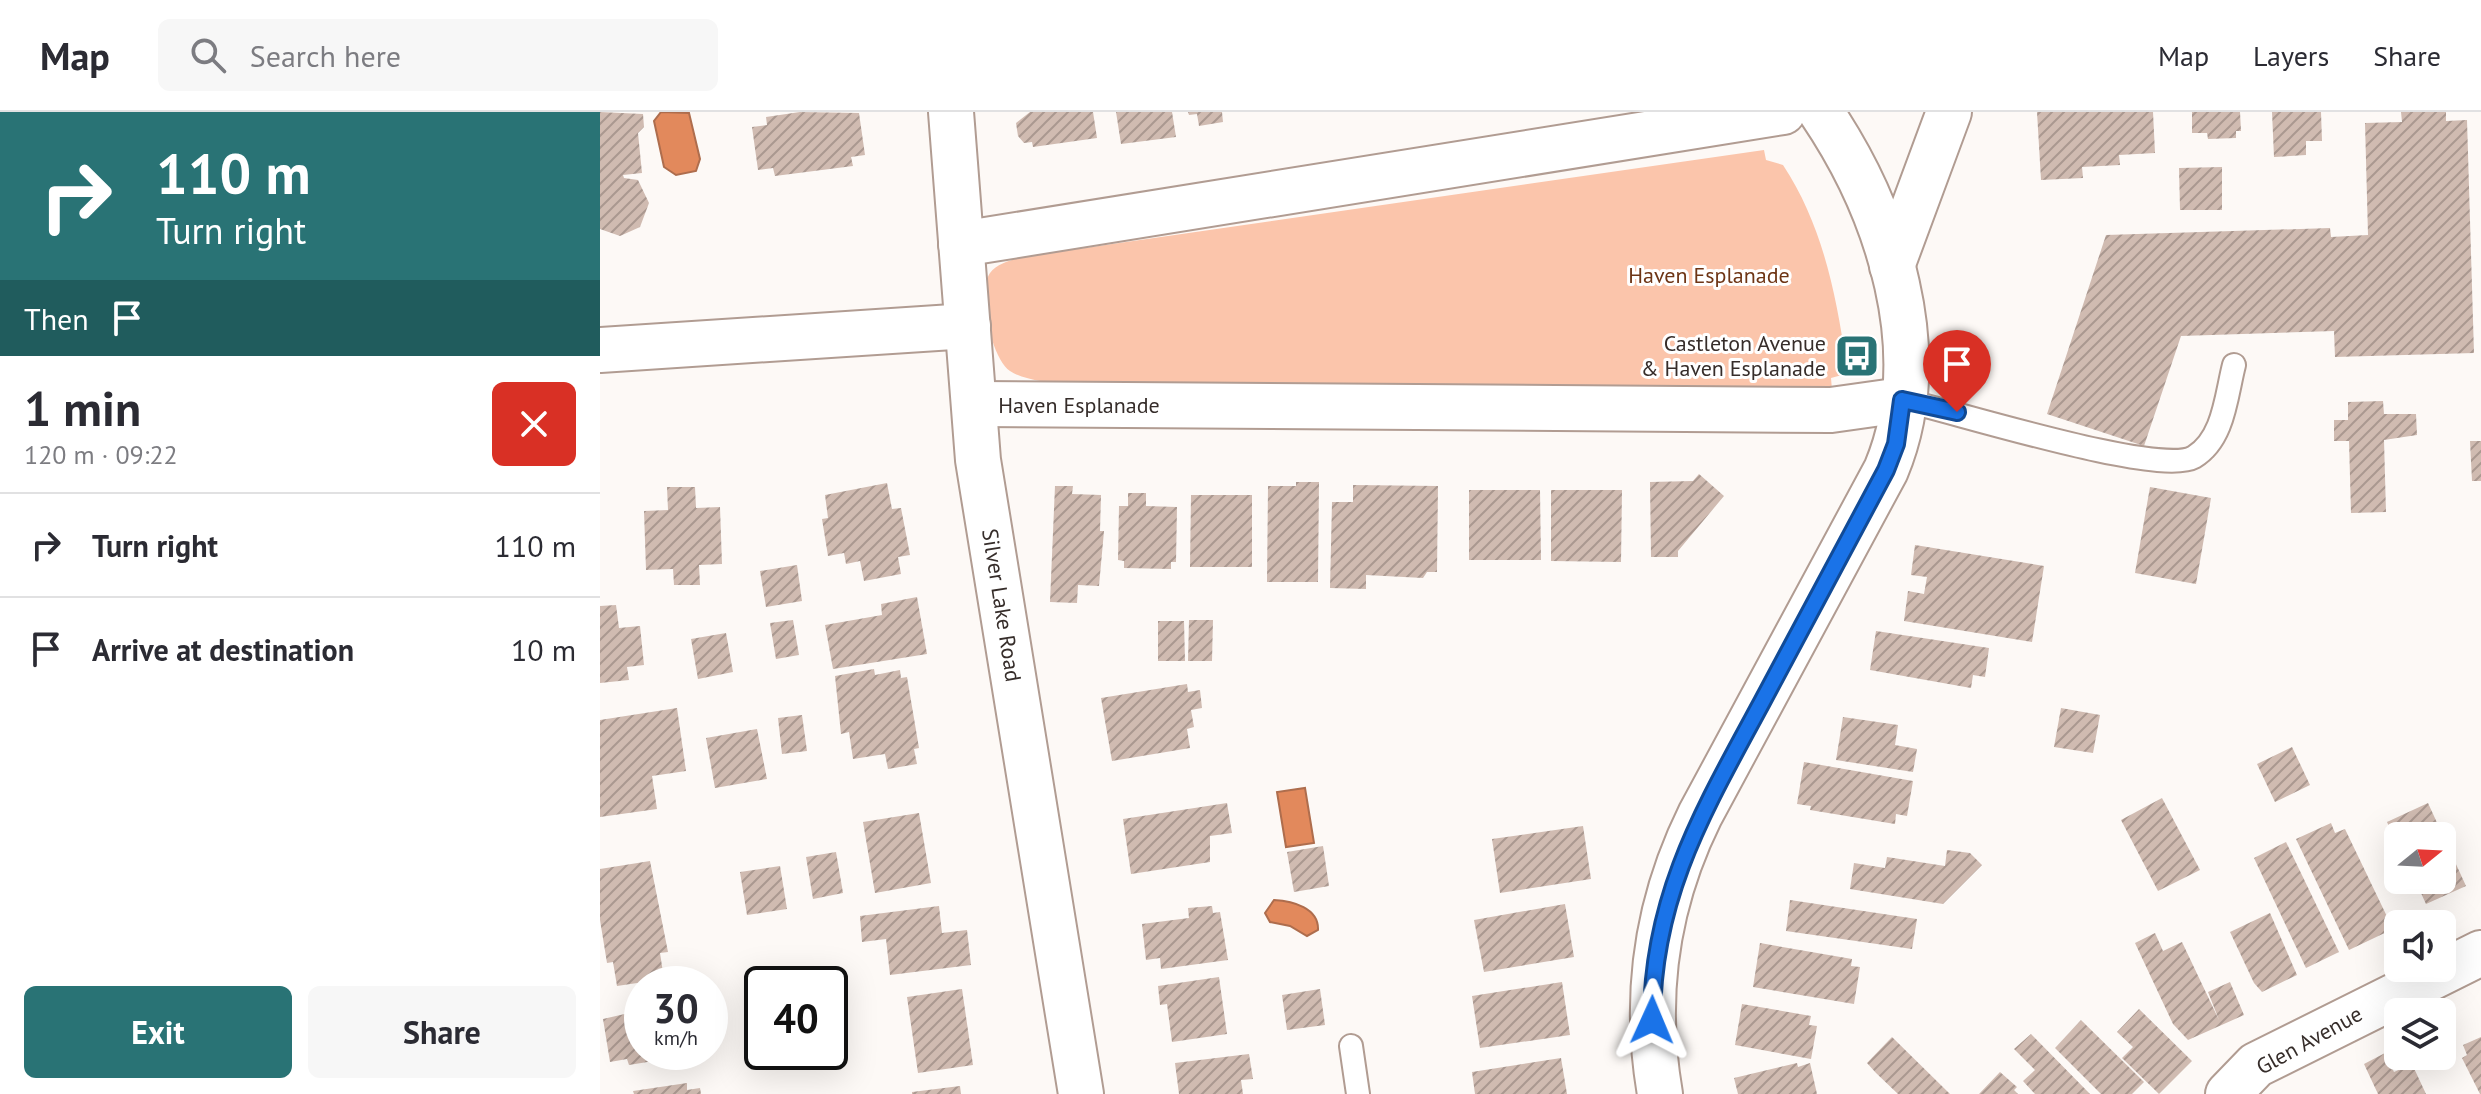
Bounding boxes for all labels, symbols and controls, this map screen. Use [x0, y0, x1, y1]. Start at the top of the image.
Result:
search box [158, 19, 718, 91]
text: Map [40, 31, 110, 80]
icon: search [186, 33, 230, 77]
text: Search here [250, 36, 401, 75]
text: Map [2158, 37, 2209, 74]
text: Layers [2253, 37, 2329, 74]
text: Share [2373, 37, 2441, 74]
text: 110 m [156, 137, 311, 209]
icon: right [24, 144, 128, 248]
text: Turn right [156, 207, 306, 254]
park label: Haven Esplanade [1628, 261, 1790, 289]
icon: arrive [105, 296, 149, 340]
text: Then [24, 299, 89, 338]
place label: Castleton Avenue & Haven Esplanade [1641, 329, 1826, 382]
pin [1923, 330, 1991, 412]
bus stop icon: Castleton Avenue & Haven Esplanade [1833, 332, 1881, 380]
icon: arrive [1935, 342, 1979, 386]
text: 1 min [24, 377, 141, 439]
button: close [492, 382, 576, 466]
street label: Haven Esplanade [998, 391, 1160, 419]
text: 120 m · 09:22 [24, 438, 178, 471]
icon: right [24, 523, 68, 567]
text: Turn right [92, 526, 218, 565]
text: 110 m [495, 526, 576, 565]
street label: Silver Lake Road [976, 526, 1028, 684]
icon: arrive [24, 627, 68, 671]
text: Arrive at destination [92, 630, 354, 669]
text: 10 m [511, 630, 576, 669]
north arrow [2384, 822, 2456, 894]
map controls [2384, 822, 2456, 1070]
button: sound [2384, 910, 2456, 982]
speed limit sign: 40 [744, 966, 848, 1070]
position arrow [1610, 978, 1694, 1062]
text: 30 [653, 982, 699, 1034]
button: Exit [24, 986, 292, 1078]
button: Share [308, 986, 576, 1078]
button: layers [2384, 998, 2456, 1070]
street label: Glen Avenue [2251, 999, 2367, 1081]
text: km/h [654, 1025, 698, 1051]

